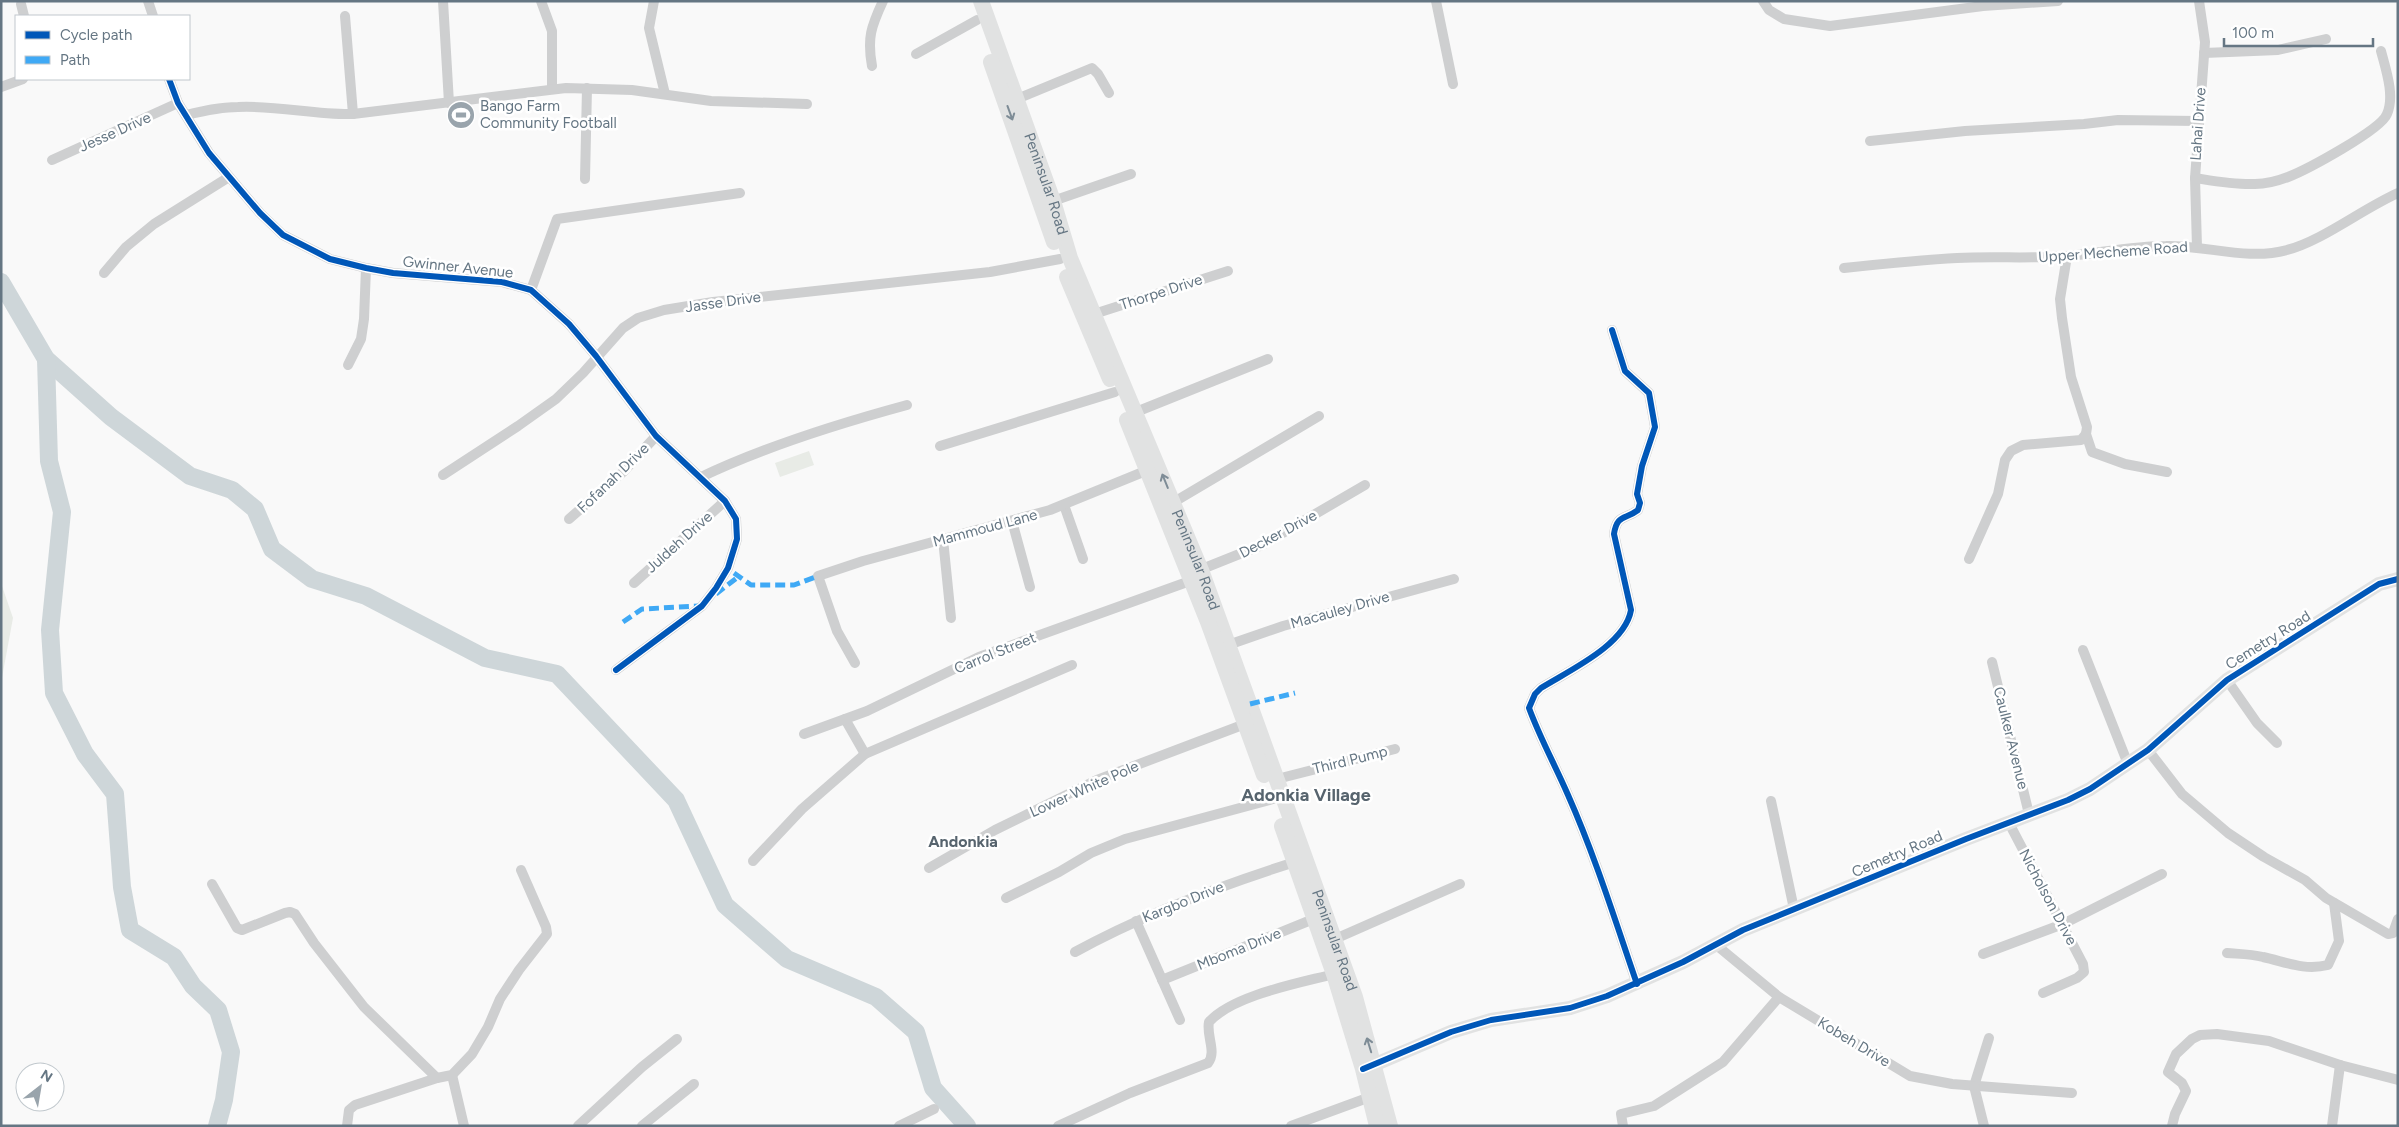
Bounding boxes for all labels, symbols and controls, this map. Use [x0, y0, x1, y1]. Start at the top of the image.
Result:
legend [15, 15, 190, 80]
scale bar [2224, 15, 2373, 47]
text: 100 m [2232, 24, 2274, 42]
text: Cycle path [60, 26, 132, 44]
text: Path [60, 51, 90, 69]
street label: Lahai Drive [2186, 87, 2210, 161]
place label: Bango Farm Community Football [480, 97, 617, 132]
sports icon: Bango Farm Community Football [446, 100, 476, 130]
one-way arrow [1005, 105, 1015, 121]
street label: Jesse Drive [76, 108, 154, 156]
street label: Peninsular Road [1020, 130, 1072, 237]
street label: Upper Mecheme Road [2038, 238, 2188, 266]
street label: Gwinner Avenue [402, 252, 514, 282]
street label: Thorpe Drive [1117, 270, 1205, 314]
street label: Jasse Drive [684, 288, 762, 316]
street label: Fofanah Drive [573, 439, 653, 517]
one-way arrow [1160, 474, 1169, 489]
street label: Mammoud Lane [931, 505, 1039, 551]
street label: Decker Drive [1236, 506, 1320, 562]
street label: Juldeh Drive [642, 507, 716, 577]
street label: Peninsular Road [1168, 507, 1224, 612]
street label: Macauley Drive [1288, 587, 1392, 633]
street label: Cemetry Road [2222, 607, 2314, 673]
street label: Carrol Street [952, 628, 1039, 678]
street label: Caulker Avenue [1990, 685, 2032, 791]
street label: Third Pump [1311, 742, 1389, 778]
street label: Lower White Pole [1027, 757, 1141, 821]
district label: Adonkia Village [1241, 784, 1371, 806]
street label: Cemetry Road [1849, 827, 1945, 881]
district label: Andonkia [928, 832, 998, 851]
street label: Nicholson Drive [2015, 846, 2081, 948]
street label: Kargbo Drive [1140, 877, 1226, 927]
street label: Peninsular Road [1308, 887, 1361, 993]
street label: Mboma Drive [1194, 924, 1284, 974]
street label: Kobeh Drive [1814, 1013, 1894, 1071]
one-way arrow [1364, 1037, 1373, 1053]
north arrow [15, 1062, 65, 1112]
text: N [37, 1066, 55, 1086]

